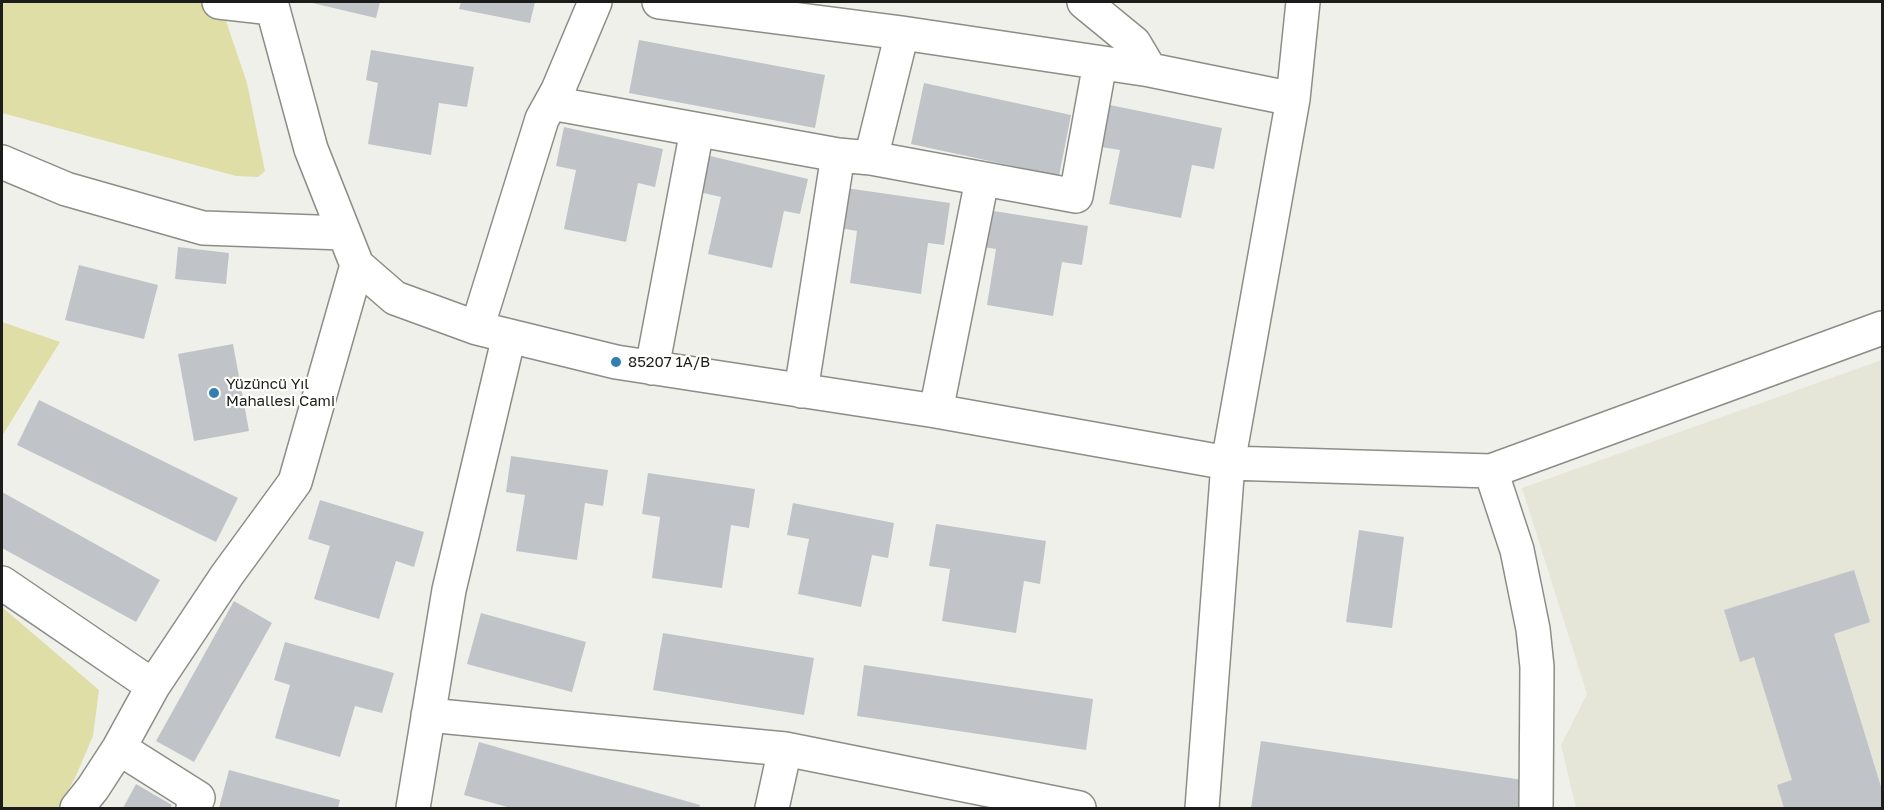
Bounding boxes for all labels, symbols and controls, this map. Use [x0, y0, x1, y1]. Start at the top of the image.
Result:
place label: 85207 1A/B [628, 353, 710, 371]
marker: 85207 1A/B [609, 355, 623, 369]
place label: Yüzüncü Yıl Mahallesi Cami [226, 375, 335, 410]
marker: Yüzüncü Yıl Mahallesi Cami [207, 386, 221, 400]

